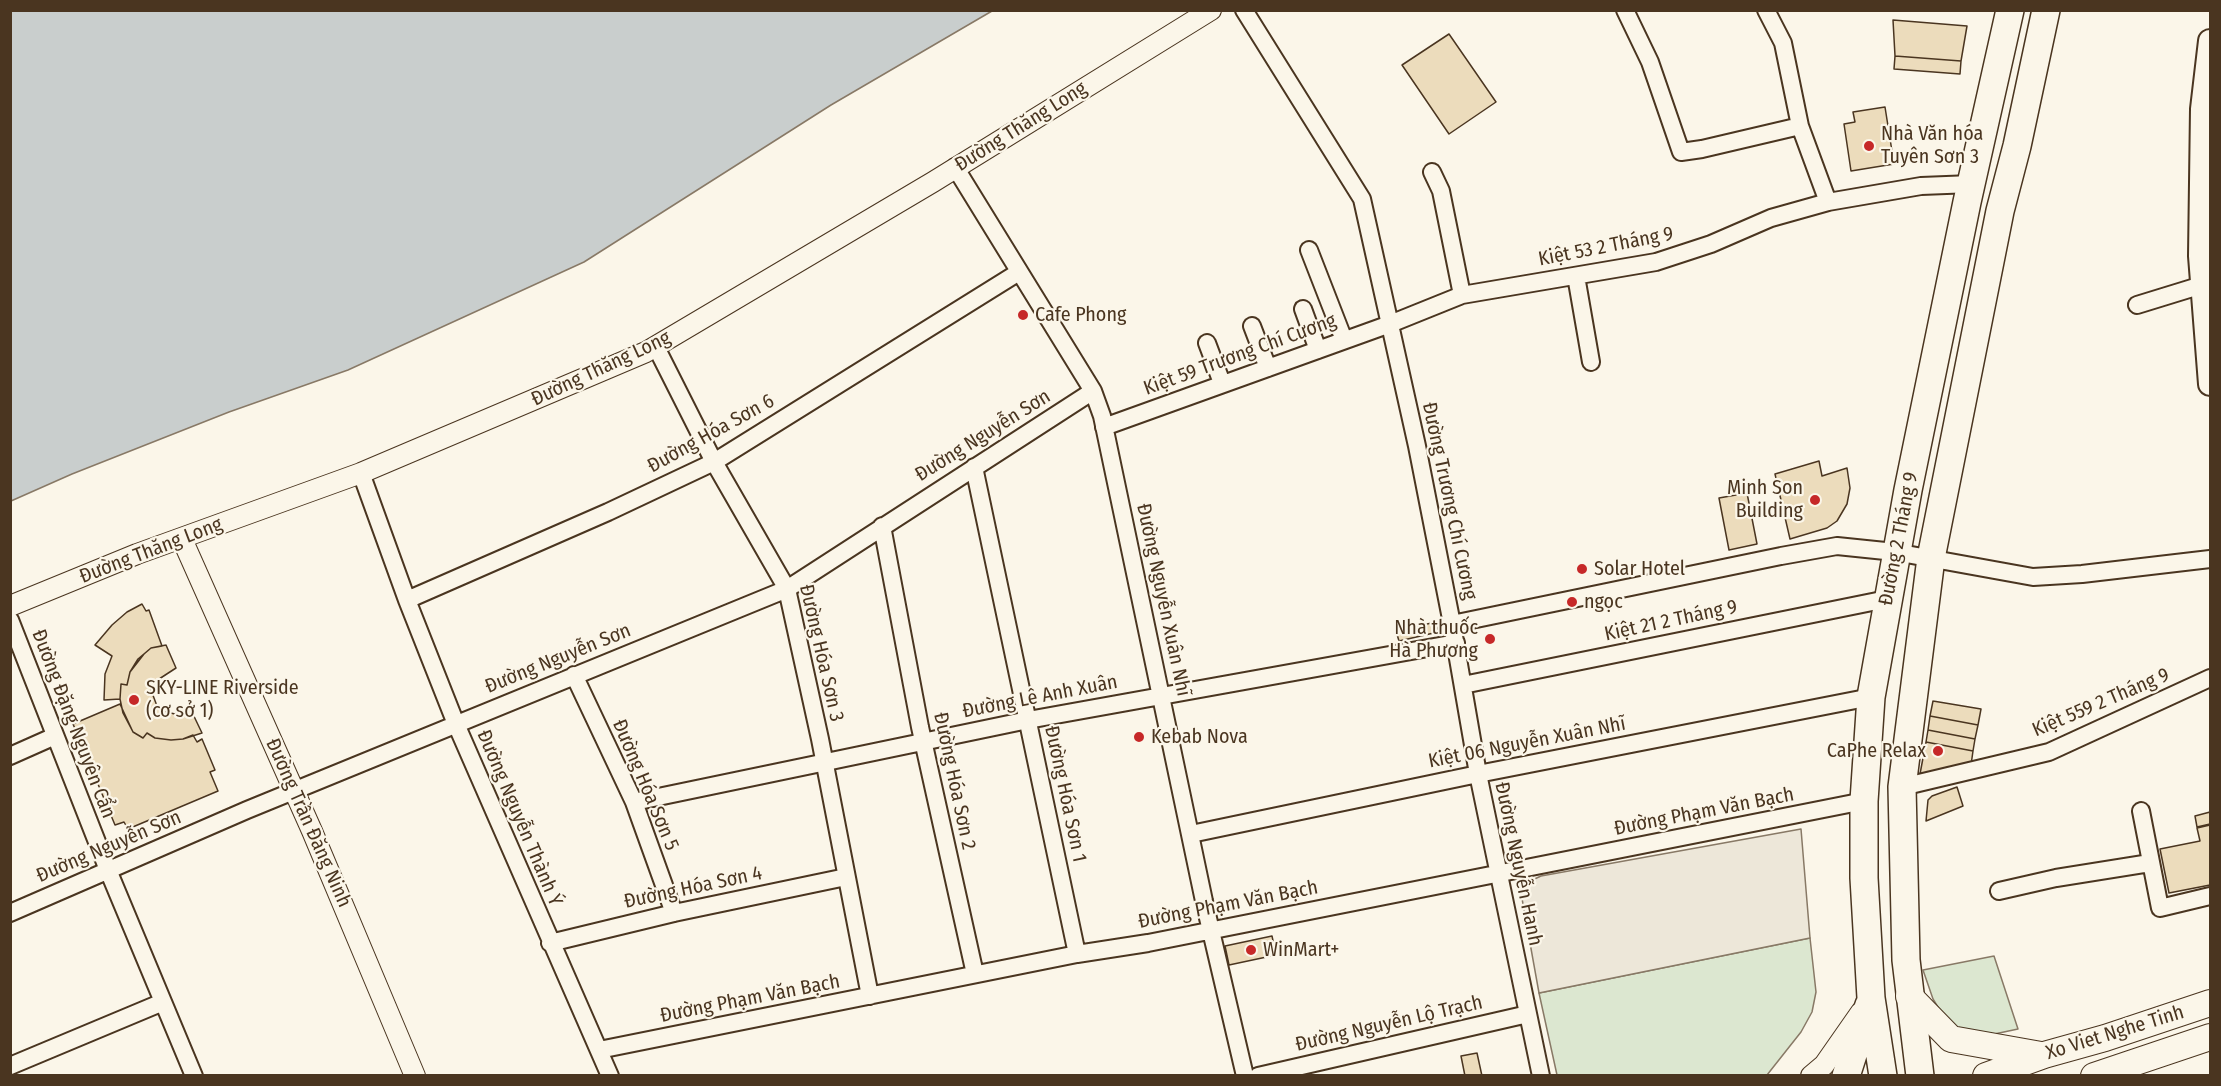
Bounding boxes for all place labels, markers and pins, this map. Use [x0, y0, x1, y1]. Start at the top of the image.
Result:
place label: Nhà Văn hóa Tuyên Sơn 3 [1881, 122, 1983, 169]
marker: Nhà Văn hóa Tuyên Sơn 3 [1862, 139, 1876, 153]
place label: Cafe Phong [1035, 303, 1126, 327]
marker: Cafe Phong [1016, 308, 1030, 322]
place label: Minh Son Building [1727, 476, 1803, 523]
marker: Minh Son Building [1808, 493, 1822, 507]
place label: Solar Hotel [1594, 557, 1685, 581]
marker: Solar Hotel [1575, 562, 1589, 576]
place label: ngọc [1584, 590, 1623, 614]
marker: ngọc [1565, 595, 1579, 609]
place label: Nhà thuốc Hà Phương [1389, 616, 1478, 663]
marker: Nhà thuốc Hà Phương [1483, 632, 1497, 646]
place label: SKY-LINE Riverside (cơ sở 1) [146, 676, 299, 723]
marker: SKY-LINE Riverside (cơ sở 1) [127, 693, 141, 707]
place label: Kebab Nova [1151, 725, 1248, 749]
marker: Kebab Nova [1132, 730, 1146, 744]
place label: CaPhe Relax [1827, 739, 1926, 763]
marker: CaPhe Relax [1931, 744, 1945, 758]
place label: WinMart+ [1263, 938, 1339, 962]
marker: WinMart+ [1244, 943, 1258, 957]

